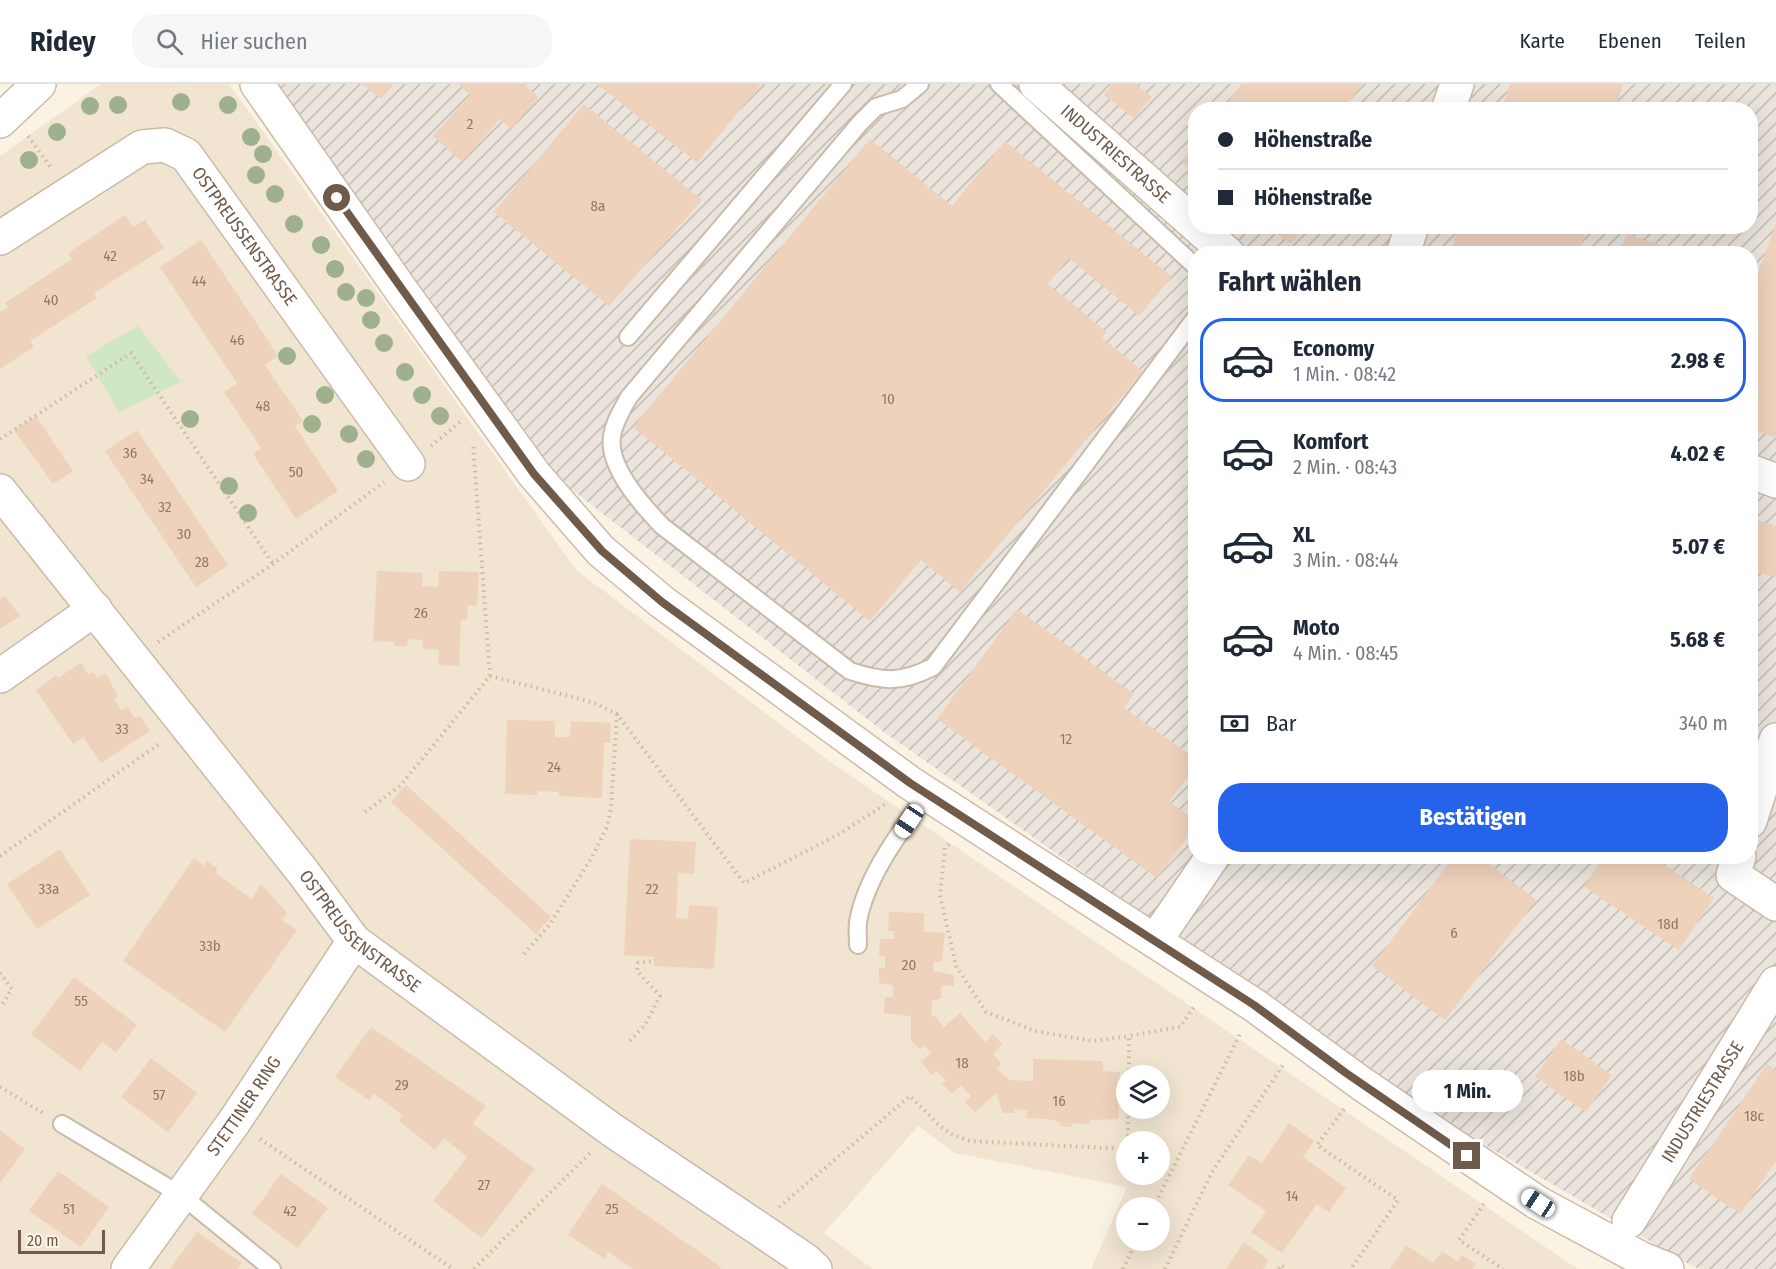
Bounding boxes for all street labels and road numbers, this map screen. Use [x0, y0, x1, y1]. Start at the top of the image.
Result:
street label: INDUSTRIESTRASSE [1056, 100, 1175, 208]
street label: OSTPREUSSENSTRASSE [187, 163, 302, 310]
street label: OSTPREUSSENSTRASSE [294, 866, 425, 997]
street label: INDUSTRIESTRASSE [1657, 1037, 1748, 1167]
street label: STETTINER RING [202, 1052, 286, 1160]

